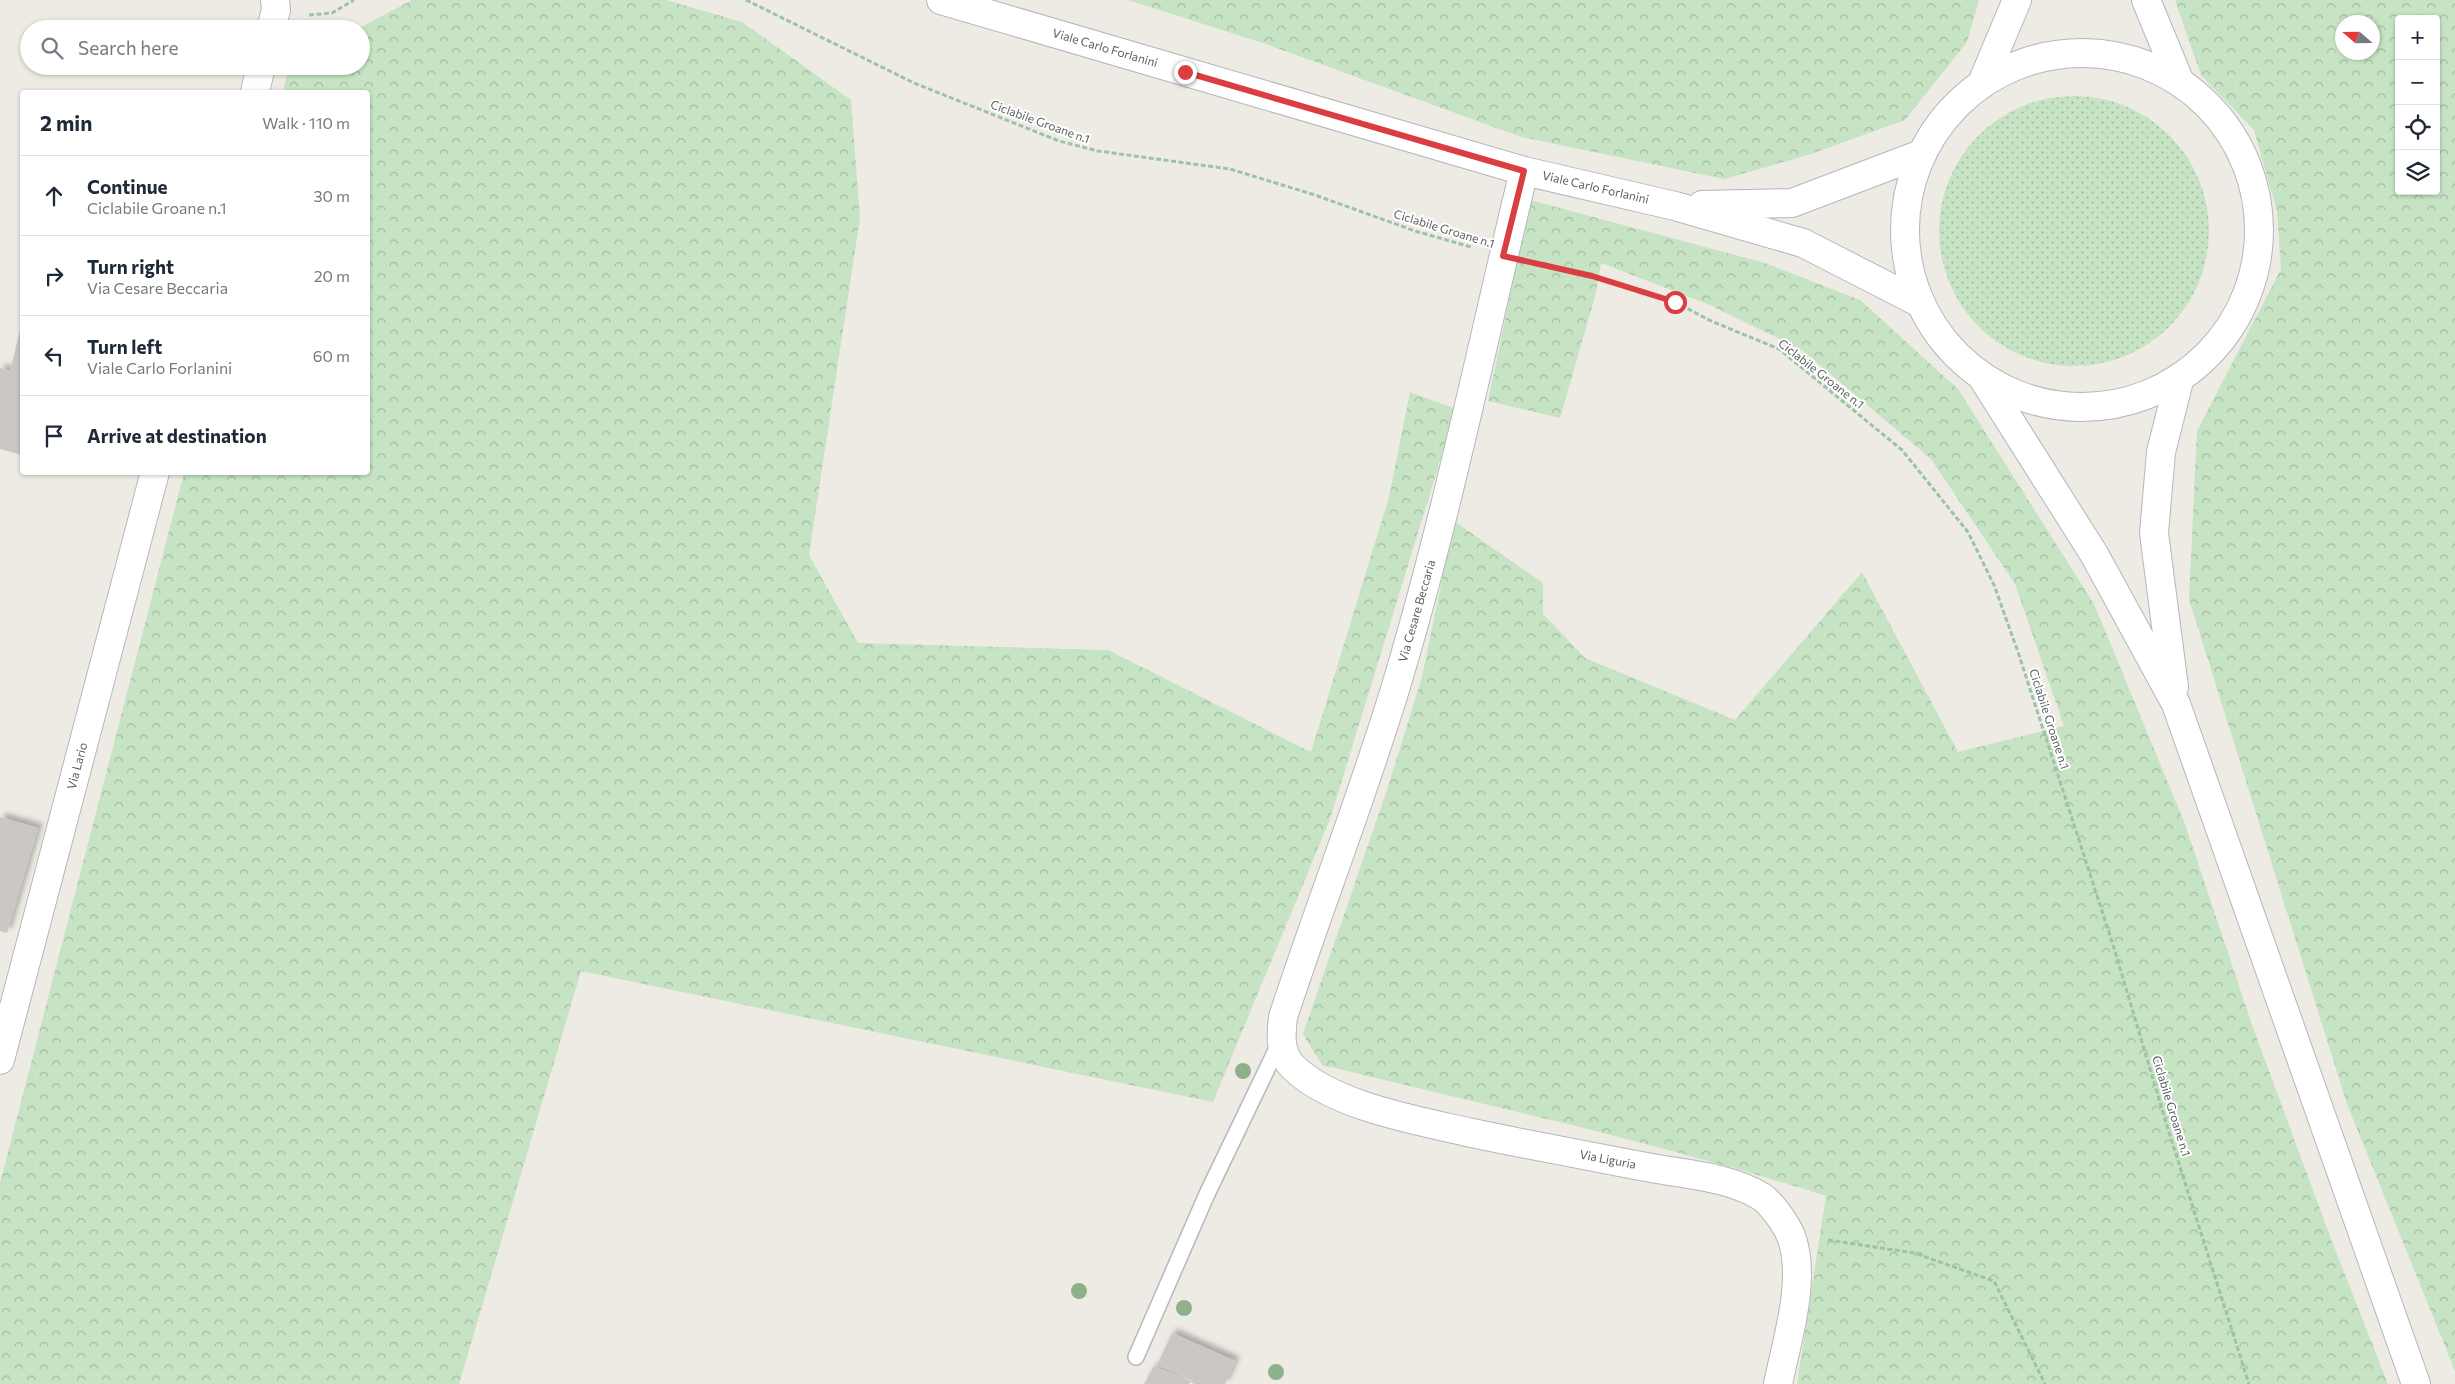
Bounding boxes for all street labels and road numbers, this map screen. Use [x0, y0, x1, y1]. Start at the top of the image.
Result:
street label: Viale Carlo Forlanini [1051, 25, 1160, 69]
street label: Ciclabile Groane n.1 [989, 97, 1092, 146]
street label: Viale Carlo Forlanini [1541, 167, 1650, 206]
street label: Ciclabile Groane n.1 [1392, 206, 1496, 250]
street label: Ciclabile Groane n.1 [1776, 335, 1867, 411]
street label: Via Cesare Beccaria [1395, 558, 1437, 663]
street label: Ciclabile Groane n.1 [2027, 667, 2073, 771]
street label: Via Lario [64, 741, 89, 791]
street label: Ciclabile Groane n.1 [2150, 1054, 2194, 1158]
street label: Via Liguria [1579, 1146, 1637, 1171]

